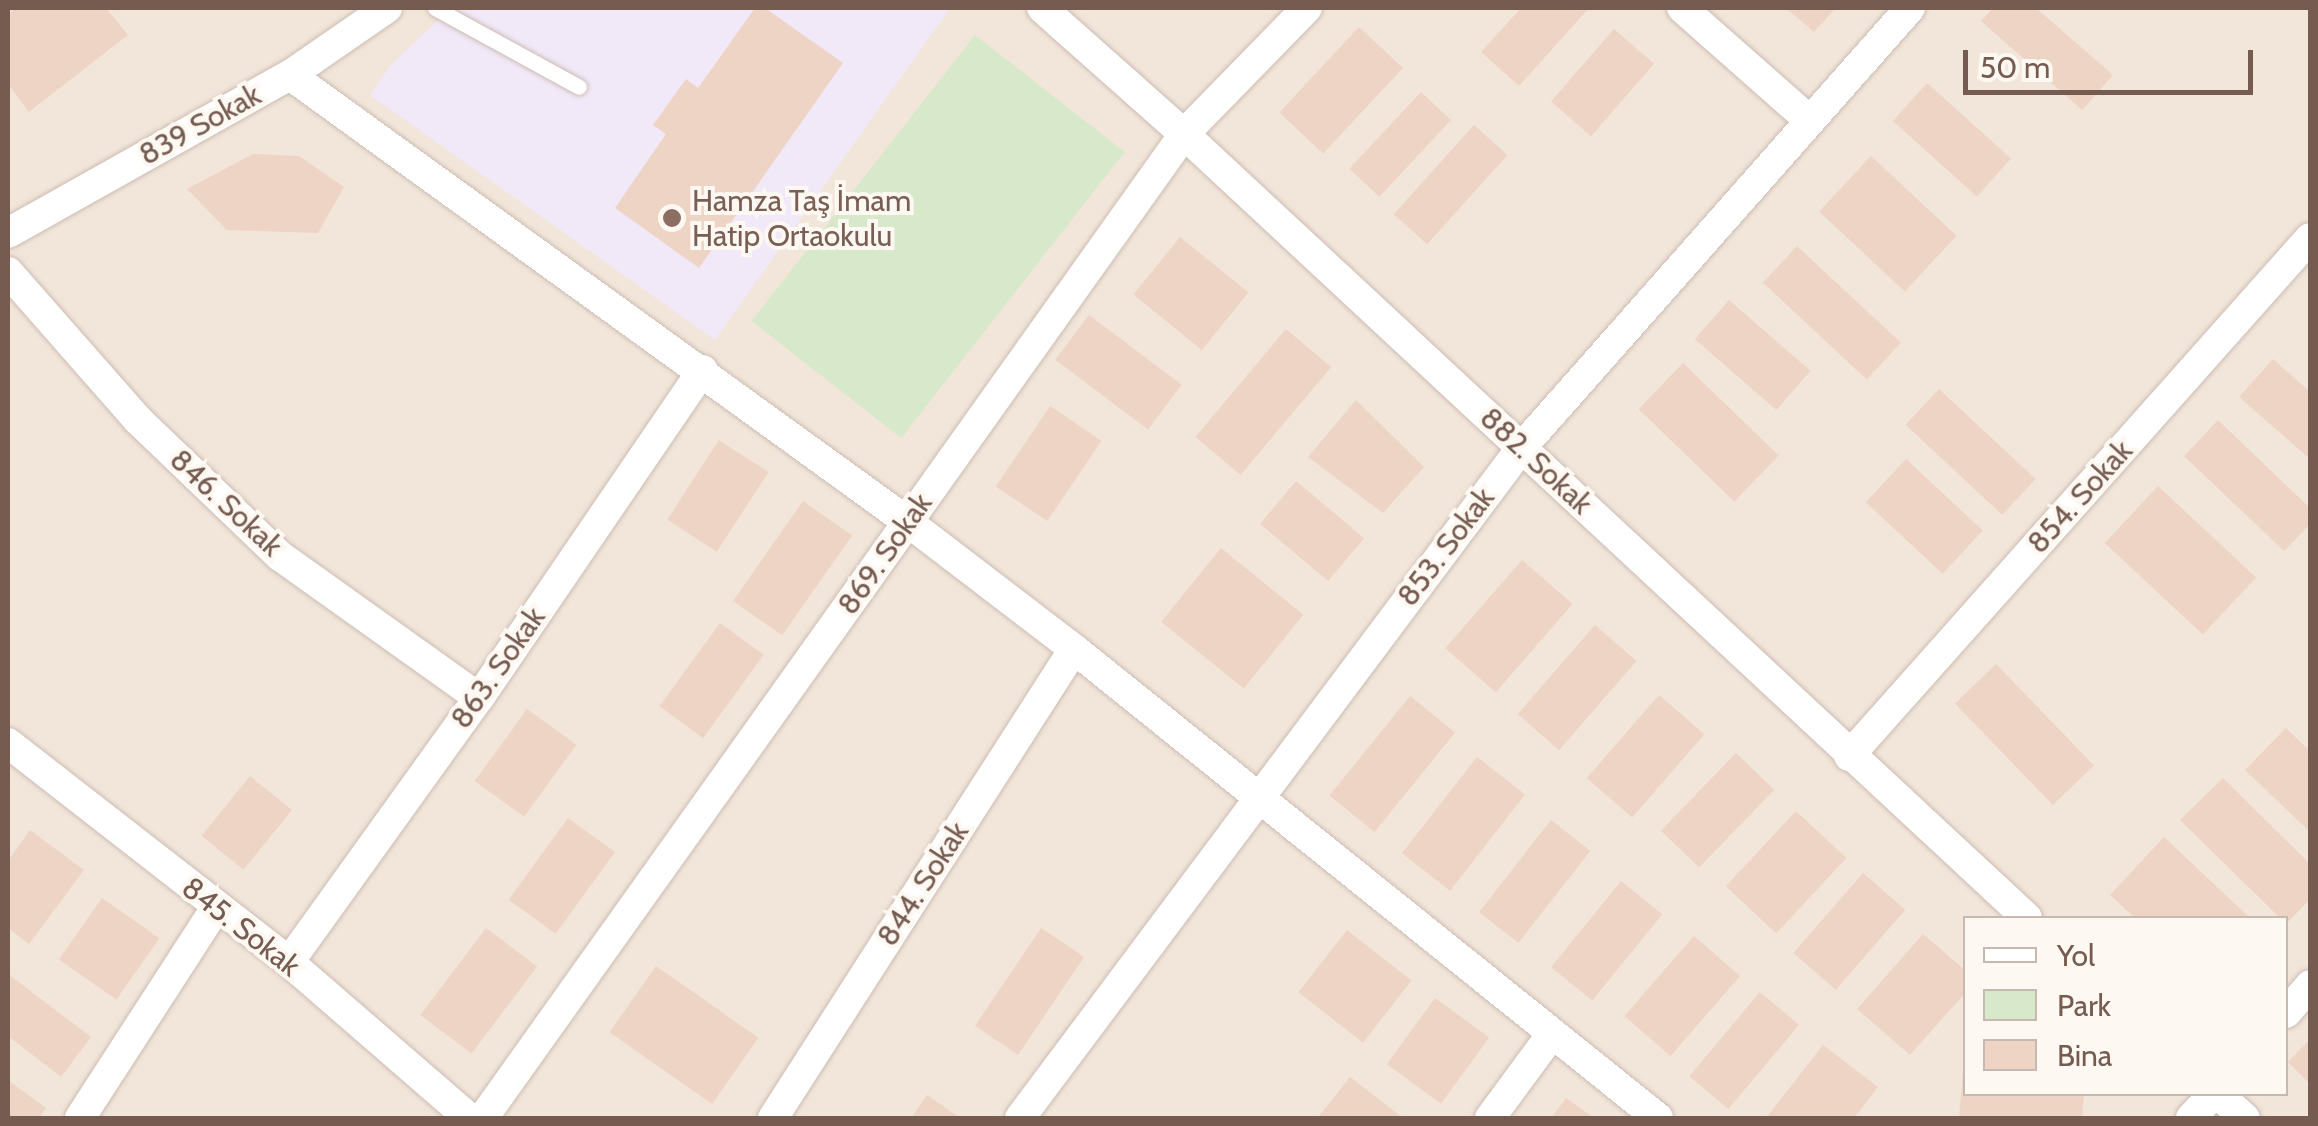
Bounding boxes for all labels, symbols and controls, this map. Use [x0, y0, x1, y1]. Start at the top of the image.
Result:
scale bar [1968, 30, 2258, 92]
text: 50 m [1980, 49, 2050, 86]
street label: 839 Sokak [133, 77, 267, 173]
place label: Hamza Taş İmam Hatip Ortaokulu [692, 183, 911, 254]
marker: Hamza Taş İmam Hatip Ortaokulu [661, 207, 683, 229]
street label: 882. Sokak [1472, 400, 1600, 522]
street label: 854. Sokak [2020, 433, 2140, 561]
street label: 846. Sokak [162, 442, 290, 564]
street label: 853. Sokak [1390, 481, 1502, 613]
street label: 869. Sokak [830, 486, 940, 622]
street label: 863. Sokak [443, 601, 553, 735]
street label: 844. Sokak [870, 815, 976, 953]
street label: 845. Sokak [175, 870, 307, 984]
legend [1963, 916, 2288, 1096]
text: Yol [2057, 937, 2095, 974]
text: Park [2057, 987, 2111, 1024]
text: Bina [2057, 1037, 2112, 1074]

